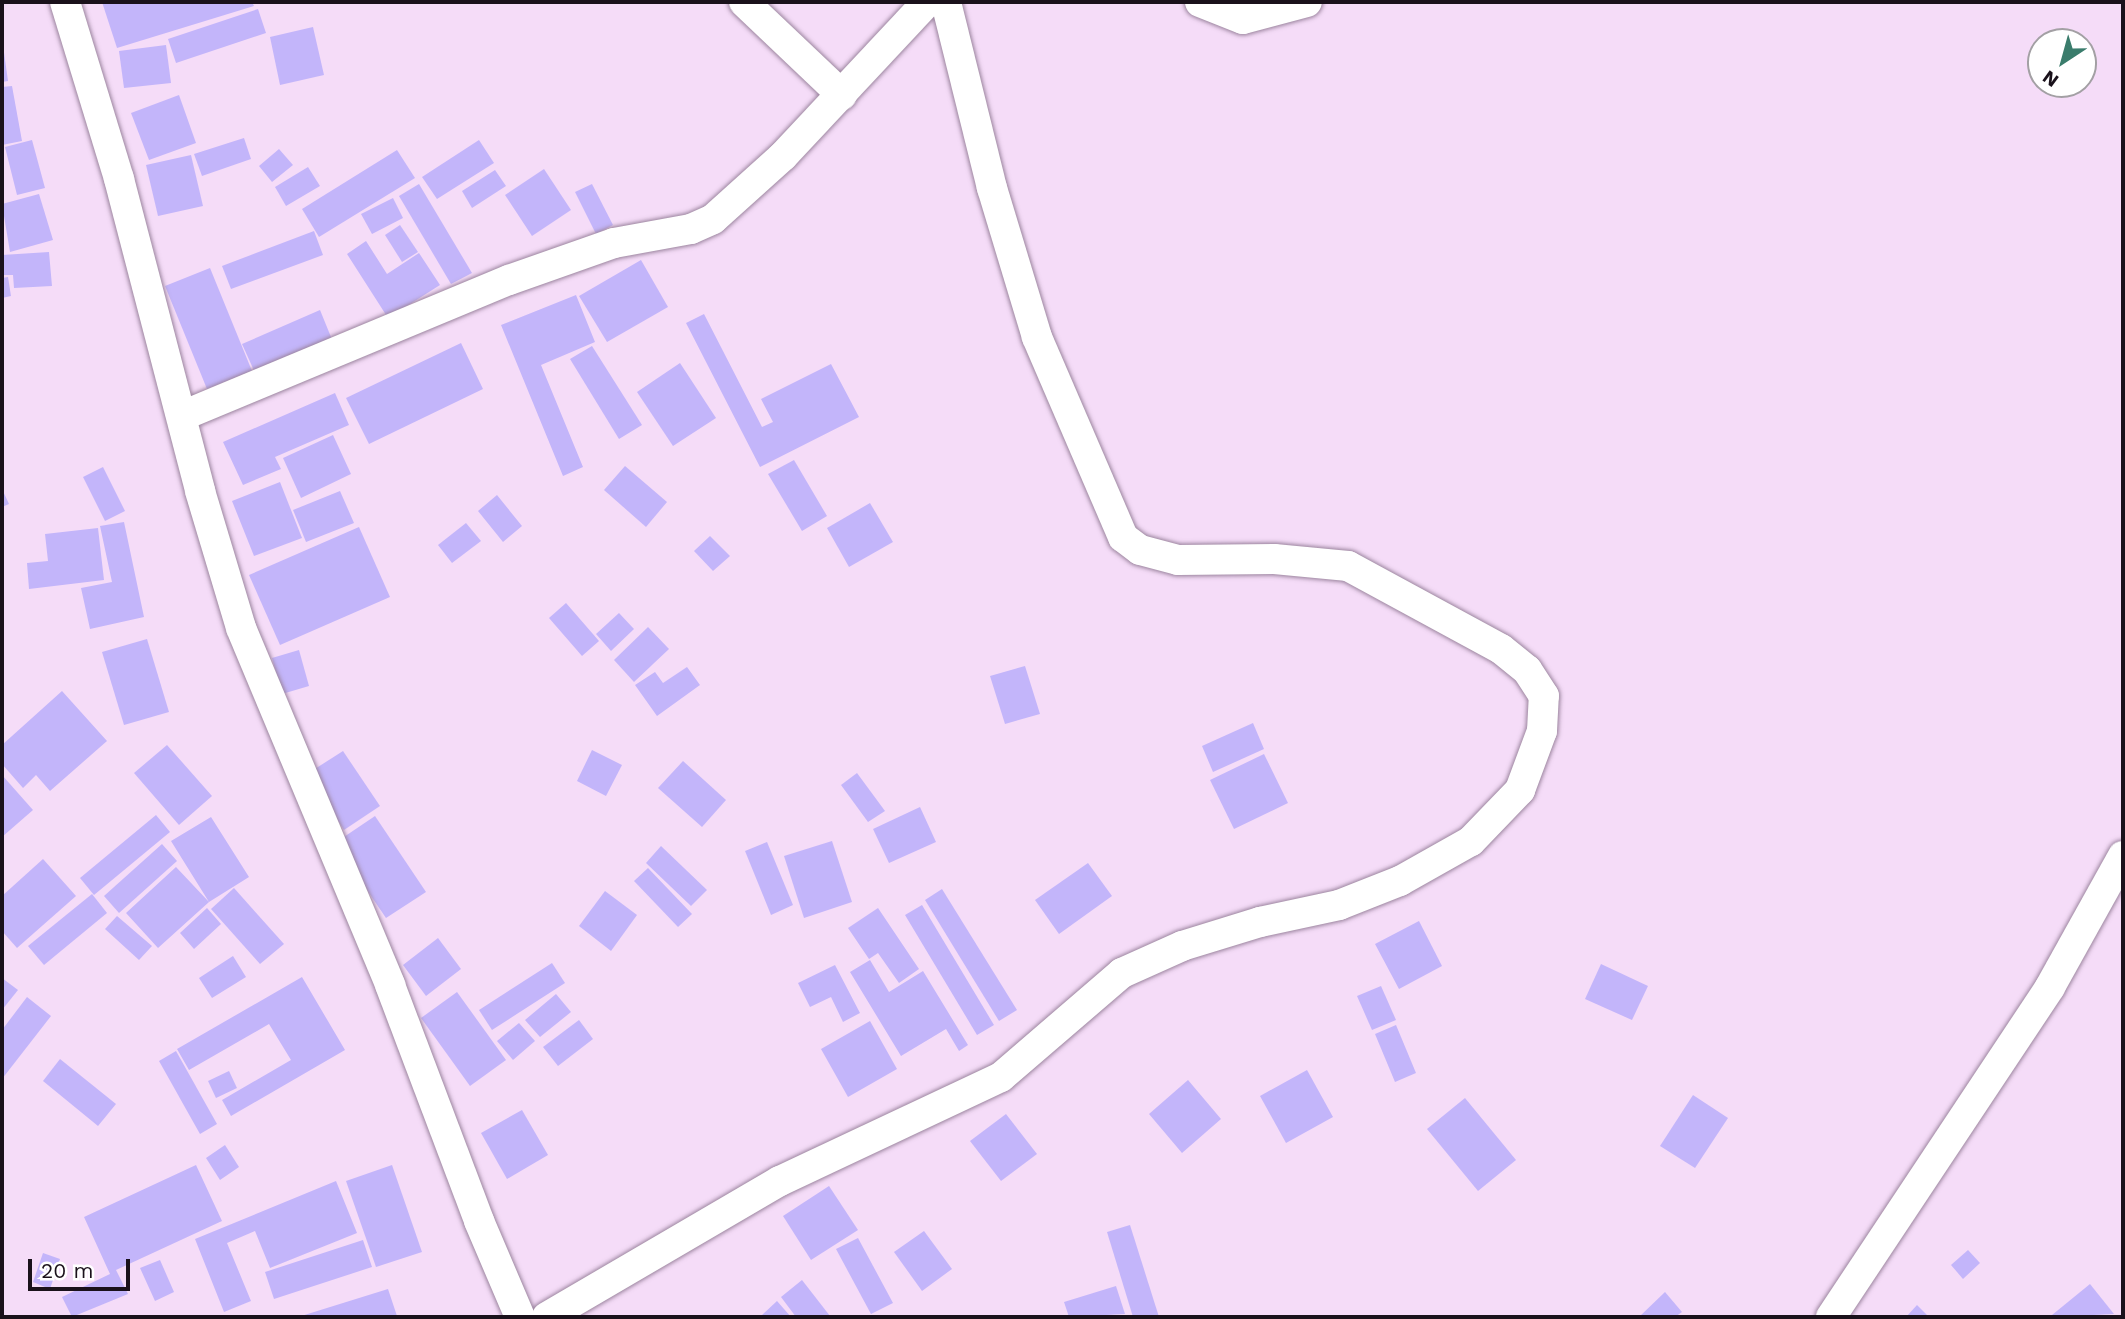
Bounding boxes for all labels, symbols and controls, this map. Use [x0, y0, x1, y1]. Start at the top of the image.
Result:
north arrow [2027, 28, 2097, 98]
text: N [2038, 65, 2063, 92]
scale bar [32, 1246, 133, 1290]
text: 20 m [41, 1258, 93, 1283]

